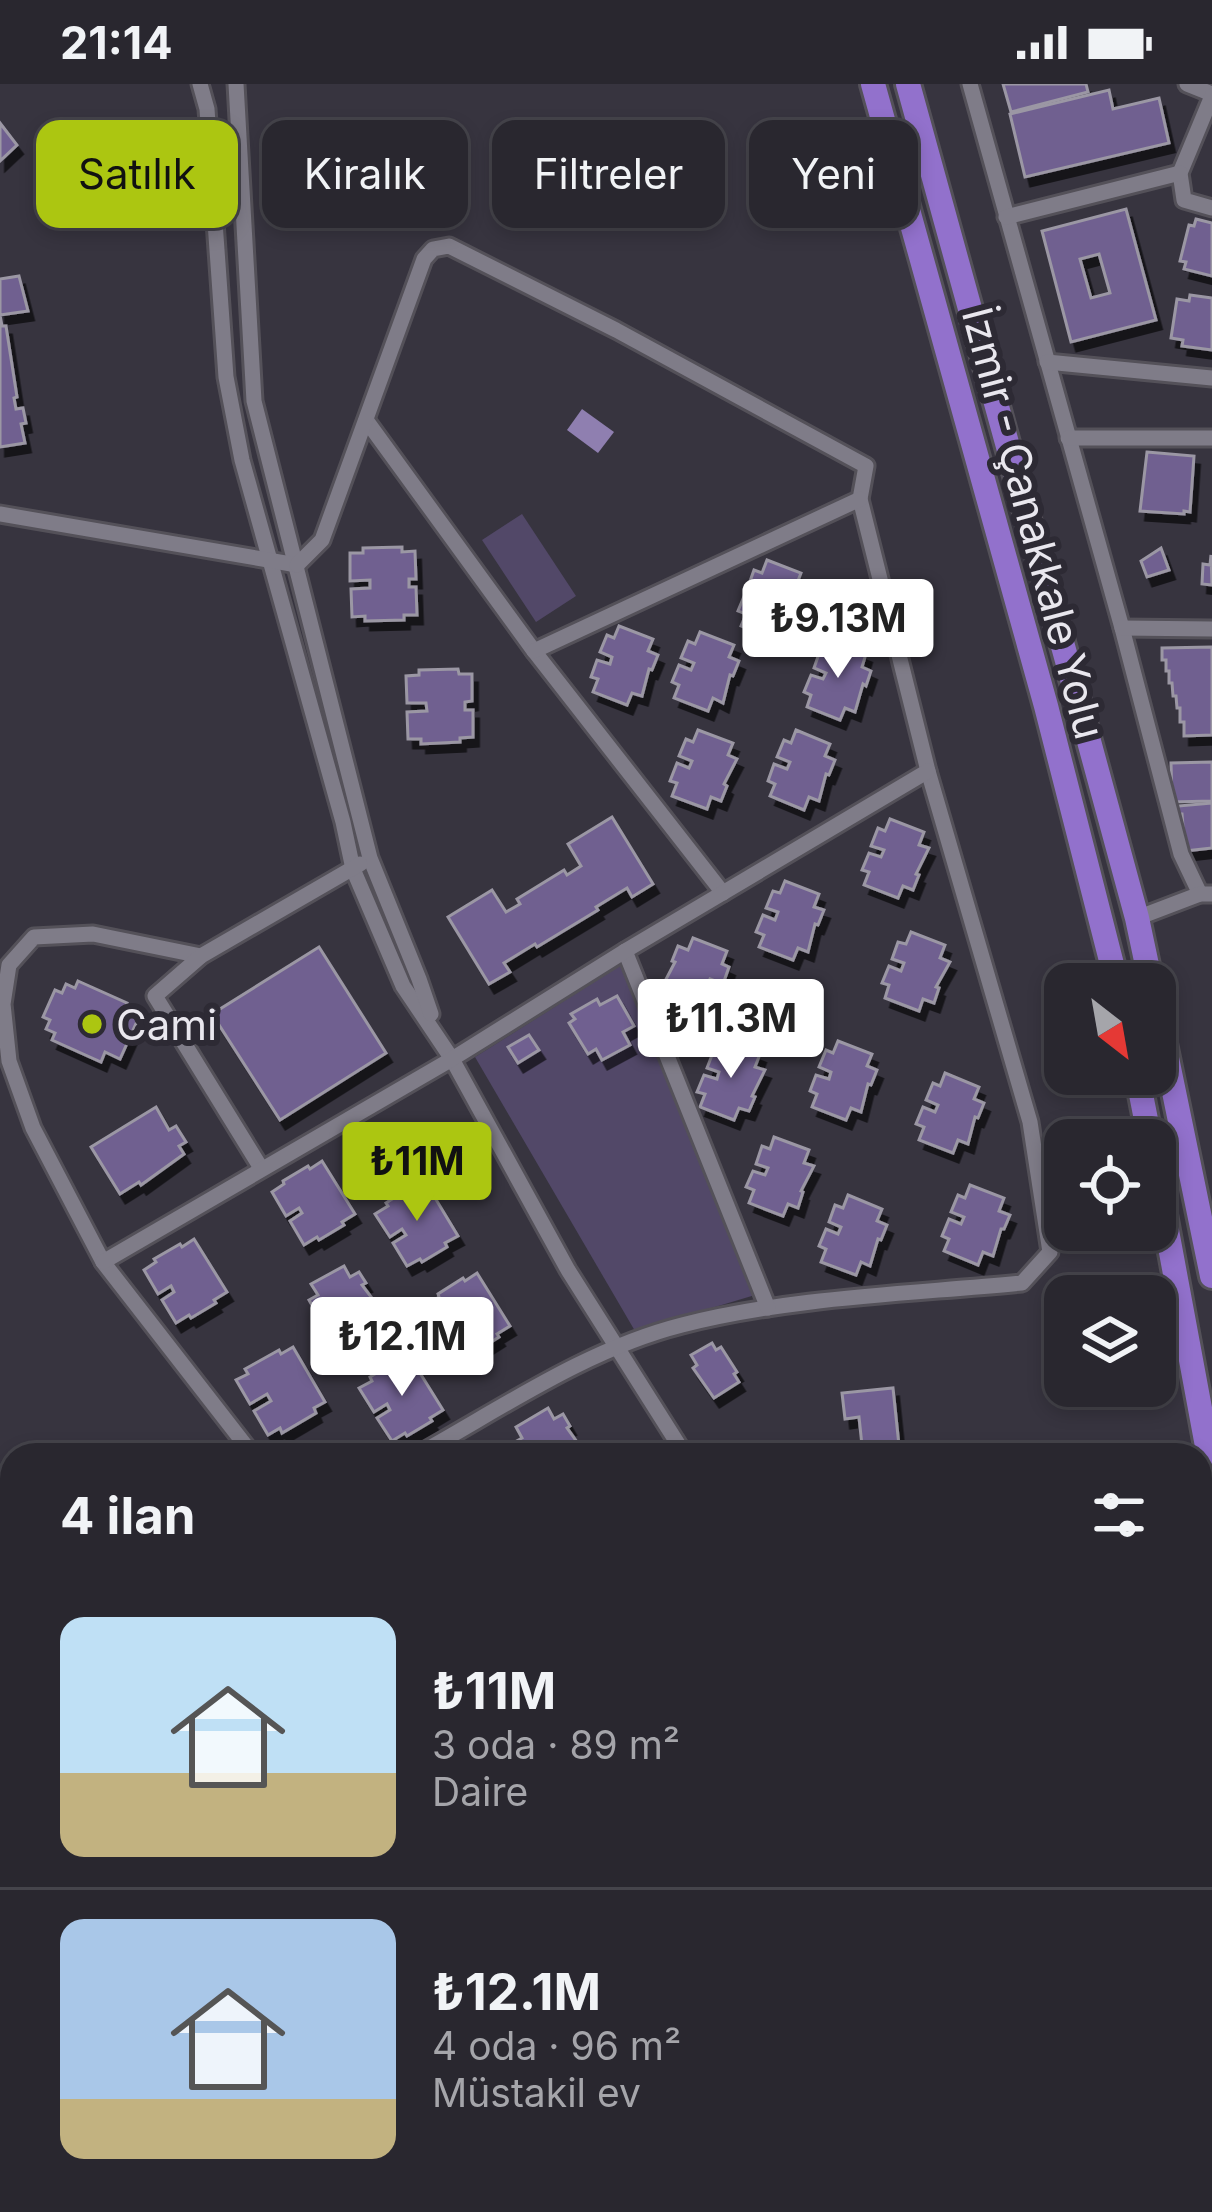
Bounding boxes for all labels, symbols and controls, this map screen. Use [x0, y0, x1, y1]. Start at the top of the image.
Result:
text: 21:14 [60, 15, 173, 70]
chip: Satılık [36, 120, 238, 228]
chip: Kiralık [262, 120, 468, 228]
chip: Filtreler [492, 120, 725, 228]
chip: Yeni [749, 120, 918, 228]
street label: İzmir - Çanakkale Yolu [952, 302, 1116, 744]
pin: ₺9.13M [740, 579, 936, 681]
text: ₺9.13M [769, 594, 907, 641]
north arrow [1044, 963, 1176, 1095]
map controls [1044, 963, 1176, 1407]
pin: ₺11.3M [633, 979, 829, 1081]
text: ₺11.3M [665, 994, 797, 1041]
place label: Cami [116, 999, 217, 1050]
marker: Cami [79, 1011, 105, 1037]
button: locate [1044, 1119, 1176, 1251]
pin: ₺11M [346, 1122, 488, 1224]
text: ₺11M [369, 1137, 465, 1184]
button: layers [1044, 1275, 1176, 1407]
pin: ₺12.1M [304, 1297, 500, 1399]
text: ₺12.1M [337, 1312, 467, 1359]
icon: filters [1086, 1482, 1152, 1548]
text: 4 ilan [60, 1485, 196, 1546]
text: ₺11M [432, 1660, 556, 1721]
icon: home [156, 1665, 300, 1809]
text: 3 oda · 89 m² [432, 1721, 680, 1768]
text: Daire [432, 1768, 528, 1815]
text: ₺12.1M [432, 1961, 601, 2022]
icon: home [156, 1967, 300, 2111]
text: 4 oda · 96 m² [432, 2022, 681, 2069]
text: Müstakil ev [432, 2069, 641, 2116]

